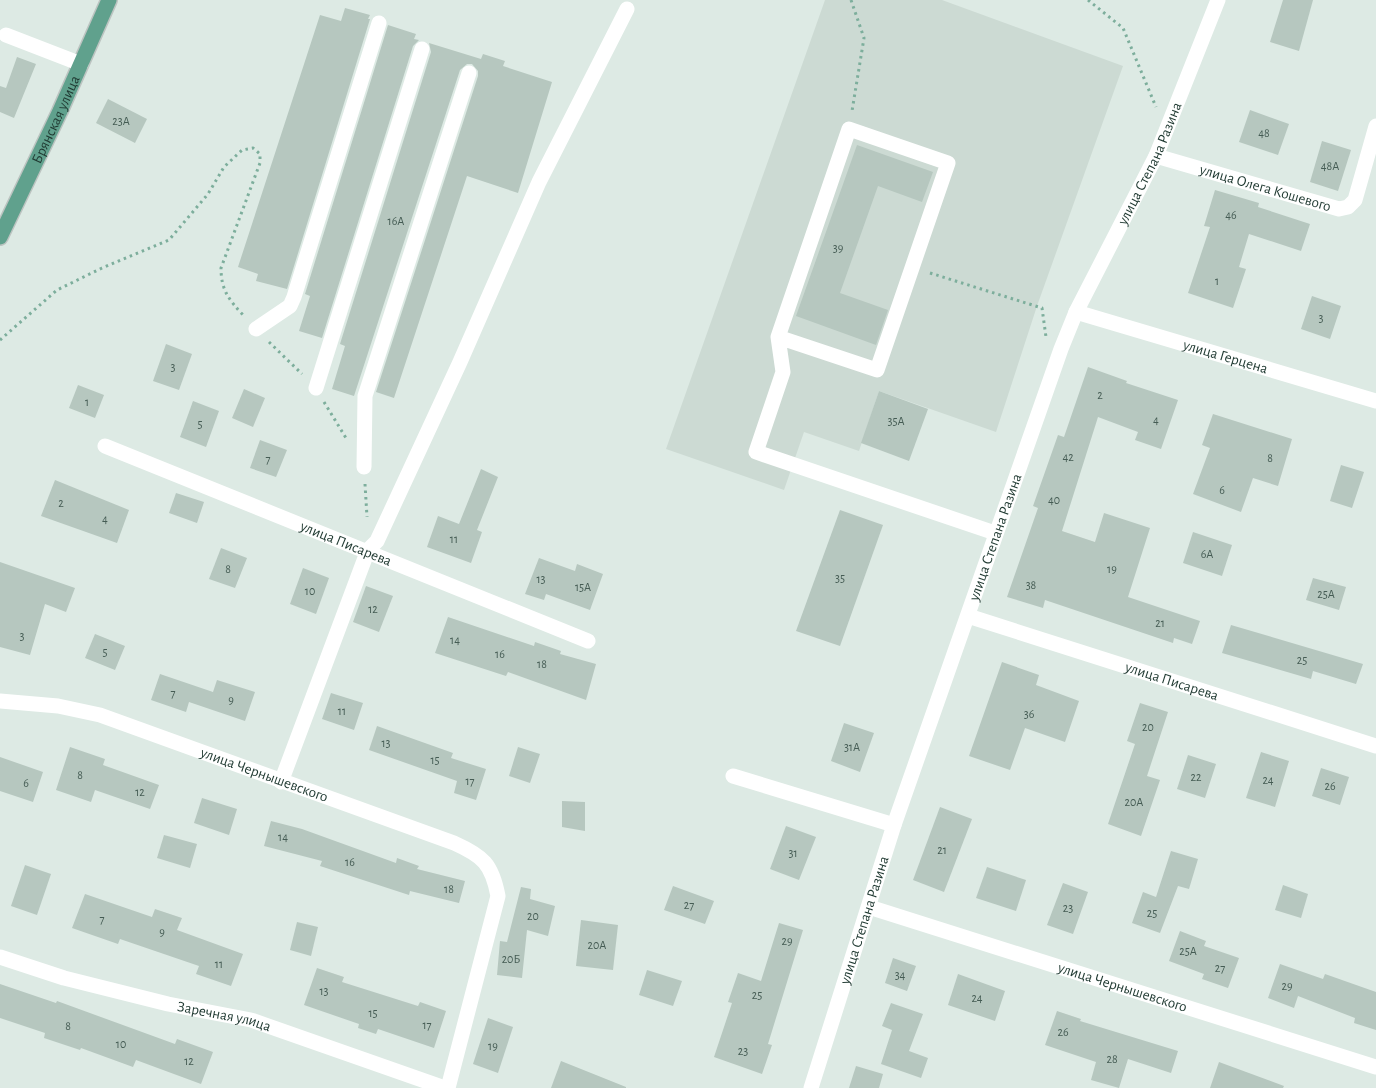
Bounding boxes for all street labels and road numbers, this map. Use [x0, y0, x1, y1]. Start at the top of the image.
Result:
street label: Брянская улица [29, 73, 83, 166]
street label: улица Степана Разина [1115, 100, 1185, 228]
street label: улица Олега Кошевого [1197, 162, 1333, 214]
street label: улица Герцена [1180, 337, 1270, 377]
street label: улица Степана Разина [966, 472, 1025, 604]
street label: улица Писарева [297, 518, 394, 569]
street label: улица Писарева [1122, 659, 1220, 703]
street label: улица Чернышевского [198, 745, 330, 805]
street label: улица Степана Разина [837, 854, 892, 987]
street label: улица Чернышевского [1055, 960, 1189, 1015]
street label: Заречная улица [176, 999, 273, 1034]

